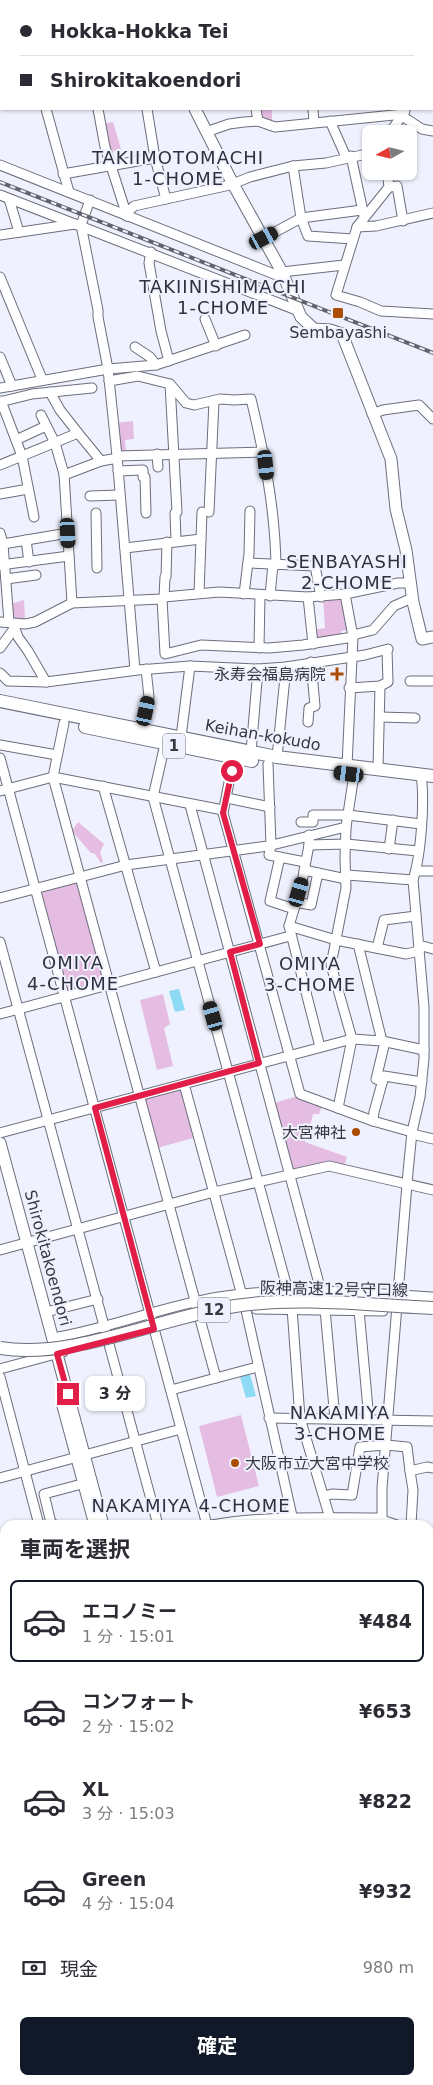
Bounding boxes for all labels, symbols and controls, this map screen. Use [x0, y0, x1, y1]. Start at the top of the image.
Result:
text: Hokka-Hokka Tei [50, 20, 228, 42]
text: Shirokitakoendori [50, 69, 241, 91]
north arrow [362, 125, 418, 180]
map controls [362, 125, 417, 180]
district label: TAKIIMOTOMACHI 1-CHOME [91, 147, 264, 189]
car [247, 224, 280, 252]
district label: TAKIINISHIMACHI 1-CHOME [138, 276, 307, 318]
marker: Sembayashi [331, 306, 345, 320]
place label: Sembayashi [289, 323, 387, 342]
car [256, 449, 275, 481]
car [59, 518, 76, 548]
district label: SENBAYASHI 2-CHOME [286, 551, 408, 593]
place label: 永寿会福島病院 [214, 665, 326, 684]
marker: 永寿会福島病院 [330, 667, 344, 681]
car [135, 695, 156, 727]
street label: Keihan-kokudo [204, 715, 322, 755]
road number: 1 [163, 734, 185, 758]
route start [221, 760, 243, 782]
car [333, 765, 364, 783]
car [287, 876, 310, 908]
district label: OMIYA 4-CHOME [27, 952, 119, 994]
district label: OMIYA 3-CHOME [264, 953, 356, 995]
car [201, 1000, 224, 1032]
place label: 大宮神社 [282, 1123, 346, 1142]
marker: 大宮神社 [350, 1126, 362, 1138]
street label: Shirokitakoendori [21, 1188, 75, 1328]
street label: 阪神高速12号守口線 [260, 1278, 408, 1300]
road number: 12 [198, 1298, 230, 1322]
callout: 3 分 [86, 1376, 146, 1412]
route end [57, 1383, 79, 1405]
text: 3 分 [99, 1384, 131, 1403]
district label: NAKAMIYA 3-CHOME [290, 1402, 390, 1444]
place label: 大阪市立大宮中学校 [245, 1454, 389, 1473]
marker: 大阪市立大宮中学校 [229, 1457, 241, 1469]
district label: NAKAMIYA 4-CHOME [91, 1495, 291, 1516]
text: 車両を選択 [20, 1537, 130, 1562]
icon: car [22, 1599, 67, 1644]
text: エコノミー [82, 1600, 177, 1622]
text: ¥484 [359, 1610, 412, 1632]
text: 1 分 · 15:01 [82, 1627, 175, 1646]
icon: car [22, 1689, 67, 1734]
text: コンフォート [82, 1690, 195, 1712]
text: ¥653 [359, 1700, 412, 1722]
text: 2 分 · 15:02 [82, 1717, 175, 1736]
text: XL [82, 1778, 109, 1800]
icon: car [22, 1779, 67, 1824]
text: ¥822 [359, 1790, 412, 1812]
text: 3 分 · 15:03 [82, 1804, 175, 1823]
text: Green [82, 1868, 146, 1890]
icon: car [22, 1869, 67, 1914]
text: ¥932 [359, 1880, 412, 1902]
text: 4 分 · 15:04 [82, 1894, 175, 1913]
icon: cash [20, 1954, 48, 1982]
text: 現金 [60, 1958, 98, 1980]
text: 980 m [363, 1958, 414, 1977]
button: 確定 [20, 2017, 414, 2075]

